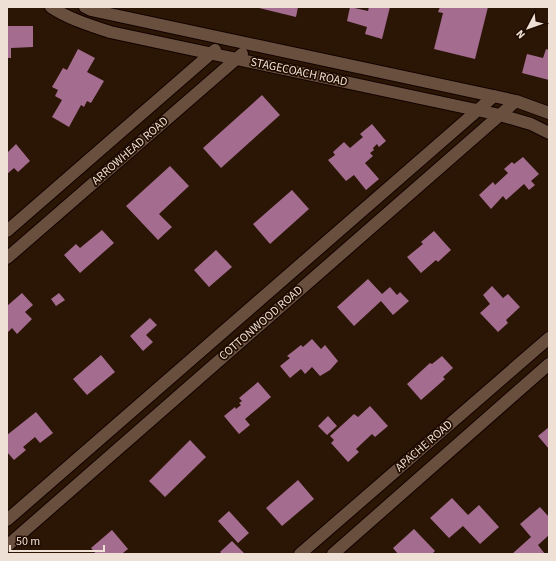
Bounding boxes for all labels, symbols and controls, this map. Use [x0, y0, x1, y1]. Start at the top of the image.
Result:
north arrow [508, 8, 548, 48]
text: N [513, 27, 529, 42]
street label: STAGECOACH ROAD [249, 53, 349, 91]
street label: ARROWHEAD ROAD [88, 113, 172, 189]
street label: COTTONWOOD ROAD [215, 282, 307, 364]
street label: APACHE ROAD [392, 416, 456, 476]
scale bar [10, 527, 104, 553]
text: 50 m [16, 533, 40, 550]

